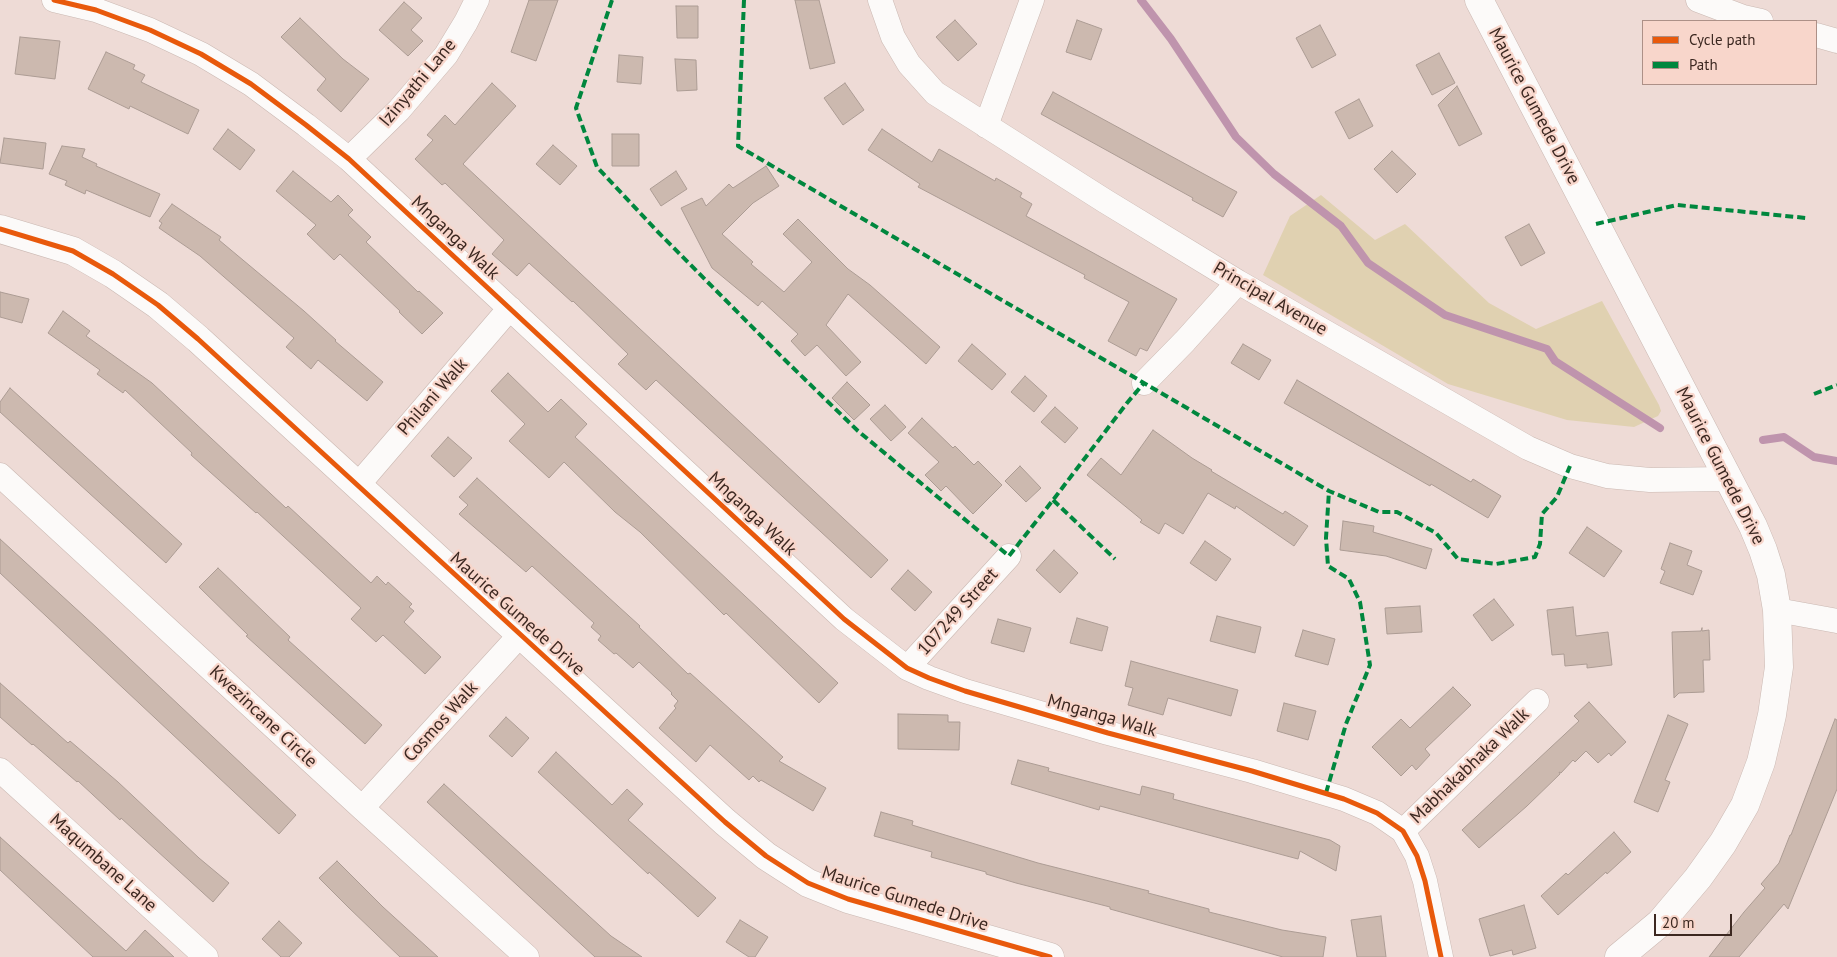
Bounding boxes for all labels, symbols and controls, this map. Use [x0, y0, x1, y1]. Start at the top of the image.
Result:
legend [1642, 20, 1817, 85]
street label: Maurice Gumede Drive [1484, 24, 1584, 188]
text: Cycle path [1689, 30, 1755, 49]
street label: Izinyathi Lane [375, 35, 461, 131]
text: Path [1689, 55, 1718, 74]
street label: Mnganga Walk [406, 192, 504, 284]
street label: Principal Avenue [1209, 258, 1331, 340]
street label: Philani Walk [394, 354, 472, 440]
street label: Maurice Gumede Drive [1671, 384, 1769, 548]
street label: Mnganga Walk [703, 468, 801, 560]
street label: Maurice Gumede Drive [445, 548, 589, 680]
street label: 107249 Street [913, 564, 1003, 660]
street label: Kwezincane Circle [205, 662, 321, 772]
street label: Cosmos Walk [399, 677, 483, 767]
street label: Mnganga Walk [1045, 690, 1159, 742]
street label: Mabhakabhaka Walk [1406, 704, 1534, 828]
street label: Maqumbane Lane [45, 809, 161, 917]
street label: Maurice Gumede Drive [819, 862, 991, 936]
scale bar [1657, 904, 1734, 936]
text: 20 m [1662, 913, 1695, 932]

